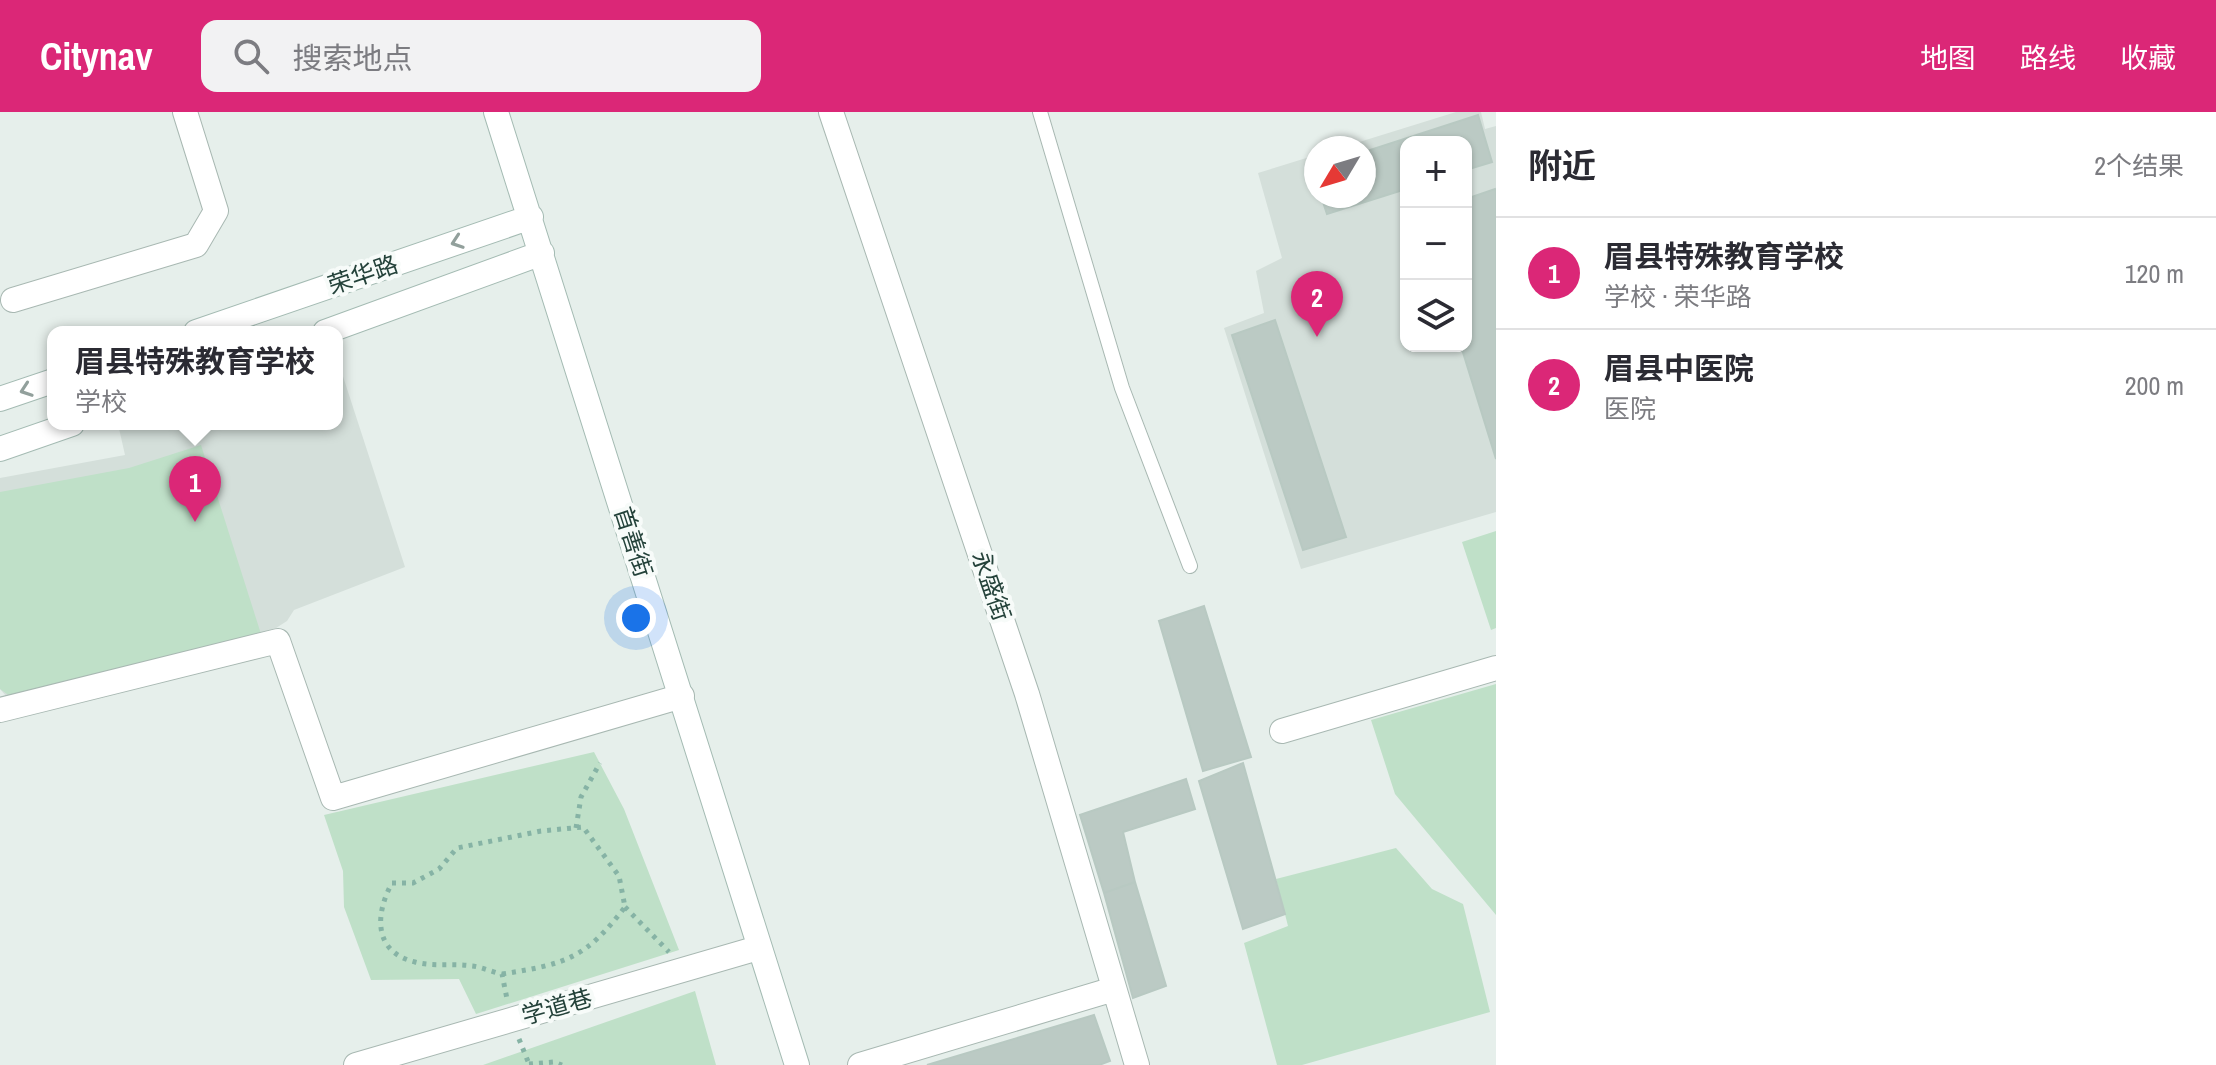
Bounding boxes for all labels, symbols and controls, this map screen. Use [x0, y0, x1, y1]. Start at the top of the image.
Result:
search box [201, 20, 761, 92]
text: Citynav [40, 31, 153, 82]
icon: search [229, 34, 273, 78]
text: 搜索地点 [293, 38, 413, 78]
text: 地图 [1920, 39, 1976, 77]
text: 路线 [2020, 39, 2076, 77]
text: 收藏 [2120, 39, 2176, 77]
north arrow [1304, 136, 1376, 208]
map controls [1400, 136, 1472, 352]
button: + [1400, 136, 1472, 208]
text: 附近 [1528, 143, 1596, 189]
text: 2个结果 [2094, 148, 2184, 183]
button: − [1400, 208, 1472, 280]
one-way arrow [451, 233, 465, 249]
text: 眉县特殊教育学校 [1604, 236, 1844, 276]
street label: 荣华路 [323, 247, 402, 301]
text: 1 [1548, 256, 1560, 291]
text: 120 m [2125, 256, 2184, 291]
pin: 2 [1291, 271, 1343, 337]
text: 学校 · 荣华路 [1604, 279, 1752, 314]
button: layers [1400, 280, 1472, 352]
popup [47, 326, 343, 430]
text: 眉县特殊教育学校 [75, 341, 315, 381]
text: 眉县中医院 [1604, 348, 1754, 388]
text: 2 [1548, 368, 1560, 403]
text: 200 m [2125, 368, 2184, 403]
one-way arrow [20, 381, 34, 397]
text: 学校 [75, 384, 127, 419]
text: 医院 [1604, 391, 1656, 426]
pin: 1 [169, 456, 221, 522]
street label: 首善街 [608, 503, 660, 581]
street label: 永盛街 [965, 546, 1019, 625]
your location [616, 598, 656, 638]
street label: 学道巷 [518, 981, 596, 1031]

